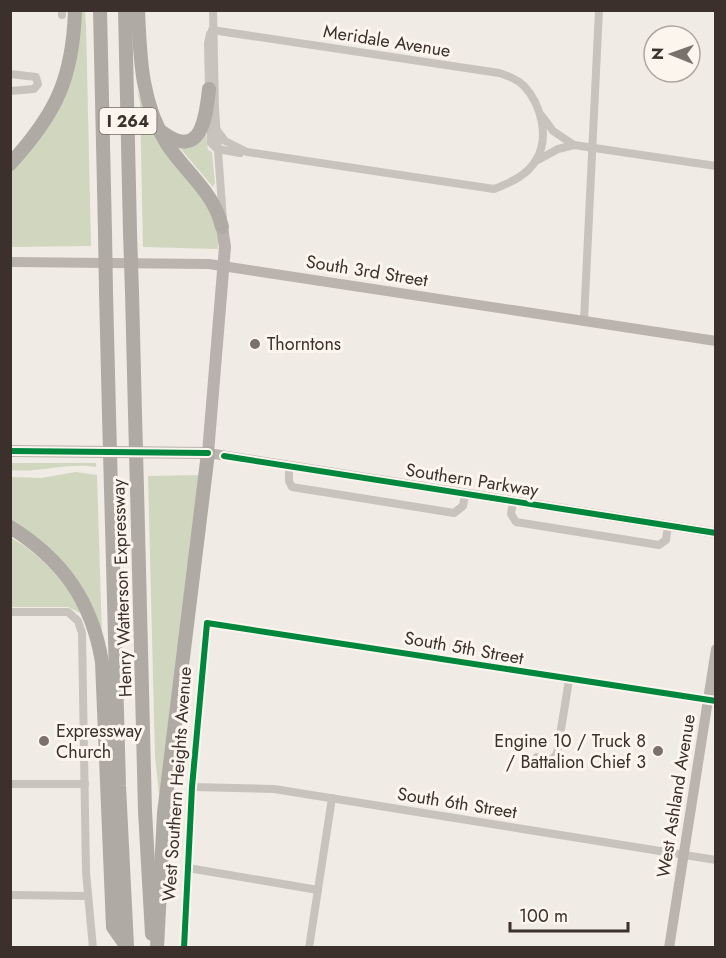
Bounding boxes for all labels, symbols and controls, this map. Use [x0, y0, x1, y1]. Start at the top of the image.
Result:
street label: Meridale Avenue [321, 18, 453, 64]
north arrow [642, 24, 702, 84]
text: N [646, 47, 669, 60]
road number: I 264 [100, 108, 156, 134]
street label: South 3rd Street [304, 249, 430, 294]
place label: Thorntons [267, 331, 341, 357]
marker: Thorntons [248, 337, 262, 351]
street label: Southern Parkway [404, 457, 540, 503]
street label: Henry Watterson Expressway [105, 478, 139, 698]
street label: South 5th Street [402, 625, 526, 671]
street label: West Southern Heights Avenue [156, 666, 198, 902]
street label: West Ashland Avenue [650, 712, 702, 880]
place label: Expressway Church [56, 718, 142, 765]
place label: Engine 10 / Truck 8 / Battalion Chief 3 [494, 728, 646, 775]
marker: Expressway Church [37, 734, 51, 748]
marker: Engine 10 / Truck 8 / Battalion Chief 3 [651, 744, 665, 758]
street label: South 6th Street [395, 781, 519, 825]
scale bar [510, 895, 628, 933]
text: 100 m [519, 903, 568, 929]

